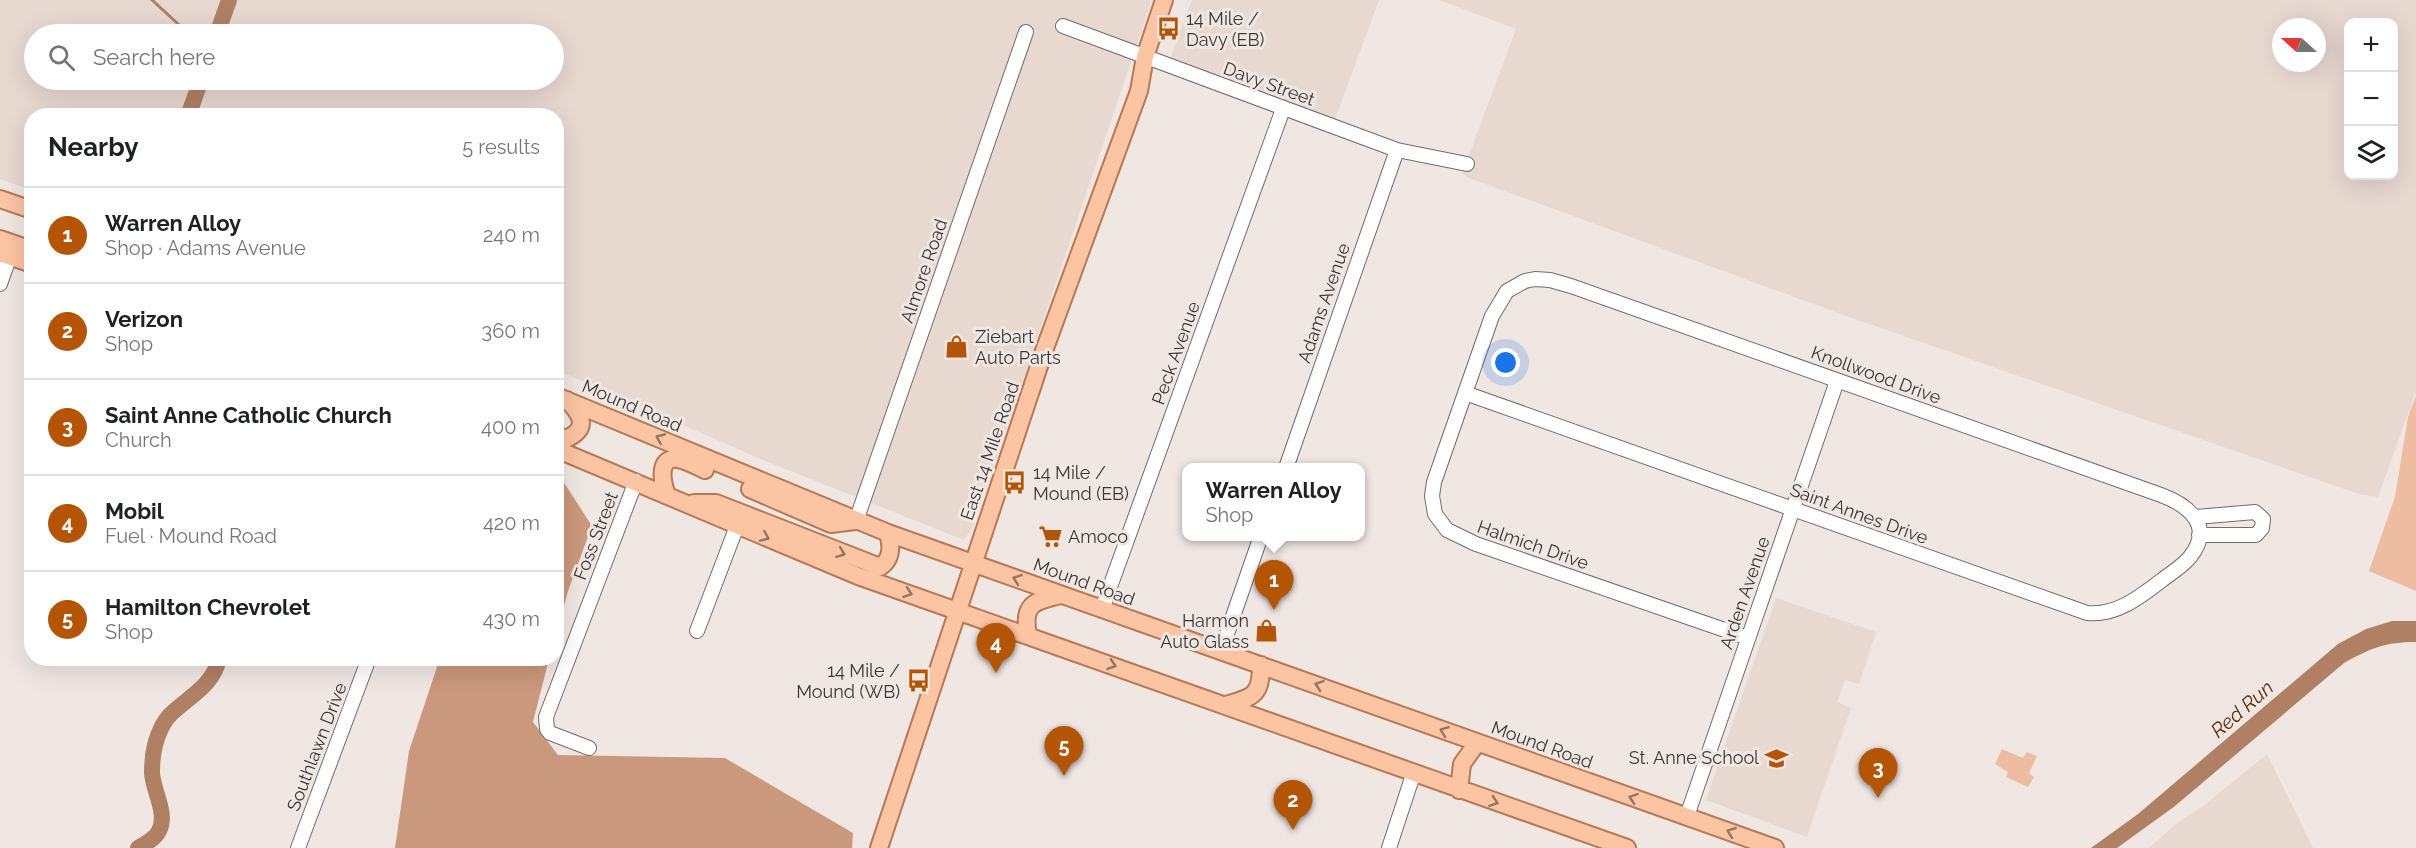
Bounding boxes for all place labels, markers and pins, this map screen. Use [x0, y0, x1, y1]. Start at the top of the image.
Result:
place label: 14 Mile / Davy (EB) [1186, 8, 1265, 50]
bus stop icon: 14 Mile / Davy (EB) [1155, 16, 1181, 42]
place label: Ziebart Auto Parts [975, 326, 1061, 368]
shop icon: Ziebart Auto Parts [944, 334, 970, 360]
place label: 14 Mile / Mound (EB) [1033, 462, 1129, 504]
bus stop icon: 14 Mile / Mound (EB) [1002, 470, 1028, 496]
supermarket icon: Amoco [1037, 524, 1063, 550]
place label: Amoco [1068, 526, 1128, 547]
pin: 1 [1254, 560, 1294, 610]
place label: Harmon Auto Glass [1160, 610, 1249, 652]
shop icon: Harmon Auto Glass [1254, 618, 1280, 644]
pin: 4 [976, 624, 1016, 673]
place label: 14 Mile / Mound (WB) [796, 660, 900, 702]
bus stop icon: 14 Mile / Mound (WB) [905, 668, 931, 694]
pin: 5 [1044, 726, 1084, 776]
school or university icon: St. Anne School [1764, 745, 1790, 771]
place label: St. Anne School [1629, 747, 1759, 768]
pin: 3 [1858, 748, 1898, 798]
pin: 2 [1274, 780, 1312, 830]

